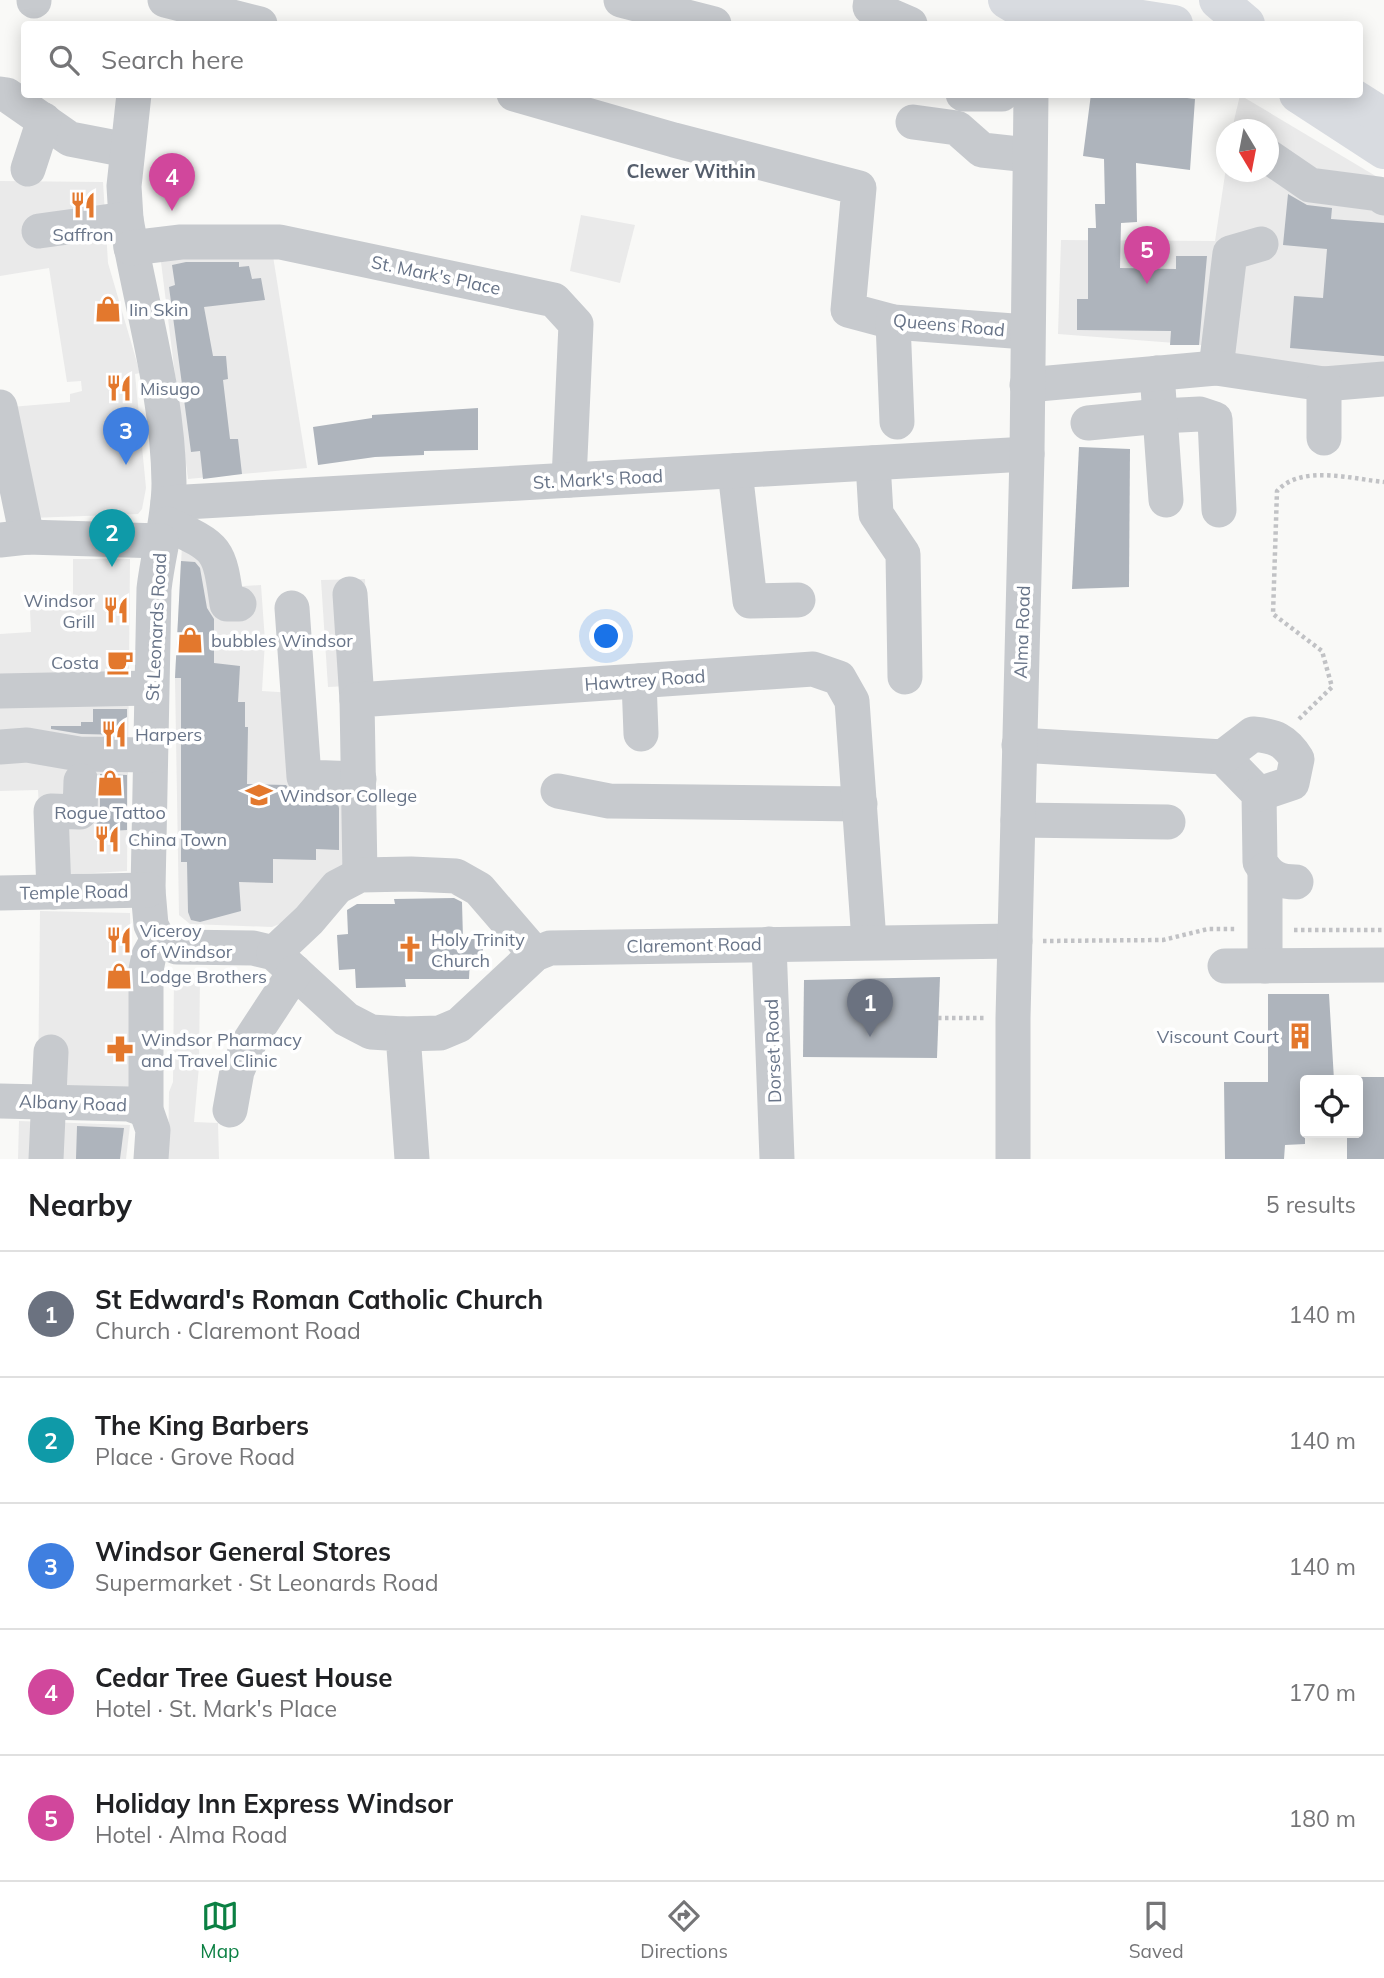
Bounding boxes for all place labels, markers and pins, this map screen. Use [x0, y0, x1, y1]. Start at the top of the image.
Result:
pin: 4 [149, 153, 195, 211]
restaurant icon: Saffron [68, 190, 98, 220]
place label: Saffron [52, 223, 114, 246]
pin: 5 [1124, 226, 1170, 284]
shop icon: Iin Skin [93, 294, 123, 324]
place label: Iin Skin [129, 298, 189, 321]
restaurant icon: Misugo [104, 373, 134, 403]
place label: Misugo [140, 377, 200, 400]
pin: 3 [103, 407, 149, 465]
pin: 2 [89, 509, 135, 567]
place label: Windsor Grill [24, 589, 95, 633]
restaurant icon: Windsor Grill [101, 595, 131, 625]
shop icon: bubbles Windsor [175, 625, 205, 655]
place label: bubbles Windsor [211, 629, 353, 652]
cafe icon: Costa [105, 647, 135, 677]
place label: Costa [51, 651, 99, 674]
restaurant icon: Harpers [99, 719, 129, 749]
place label: Harpers [135, 723, 202, 746]
shop icon: Rogue Tattoo [95, 768, 125, 798]
school or university icon: Windsor College [244, 780, 274, 810]
place label: Windsor College [280, 784, 417, 807]
place label: Rogue Tattoo [54, 801, 166, 824]
restaurant icon: China Town [92, 824, 122, 854]
place label: China Town [128, 828, 227, 851]
place label: Viceroy of Windsor [140, 919, 233, 963]
restaurant icon: Viceroy of Windsor [104, 925, 134, 955]
place label: Holy Trinity Church [431, 928, 525, 972]
church icon: Holy Trinity Church [395, 934, 425, 964]
shop icon: Lodge Brothers [104, 961, 134, 991]
place label: Lodge Brothers [140, 965, 267, 988]
pin: 1 [847, 979, 893, 1037]
building icon: Viscount Court [1285, 1021, 1315, 1051]
place label: Viscount Court [1157, 1025, 1279, 1048]
place label: Windsor Pharmacy and Travel Clinic [141, 1028, 302, 1072]
pharmacy icon: Windsor Pharmacy and Travel Clinic [105, 1034, 135, 1064]

